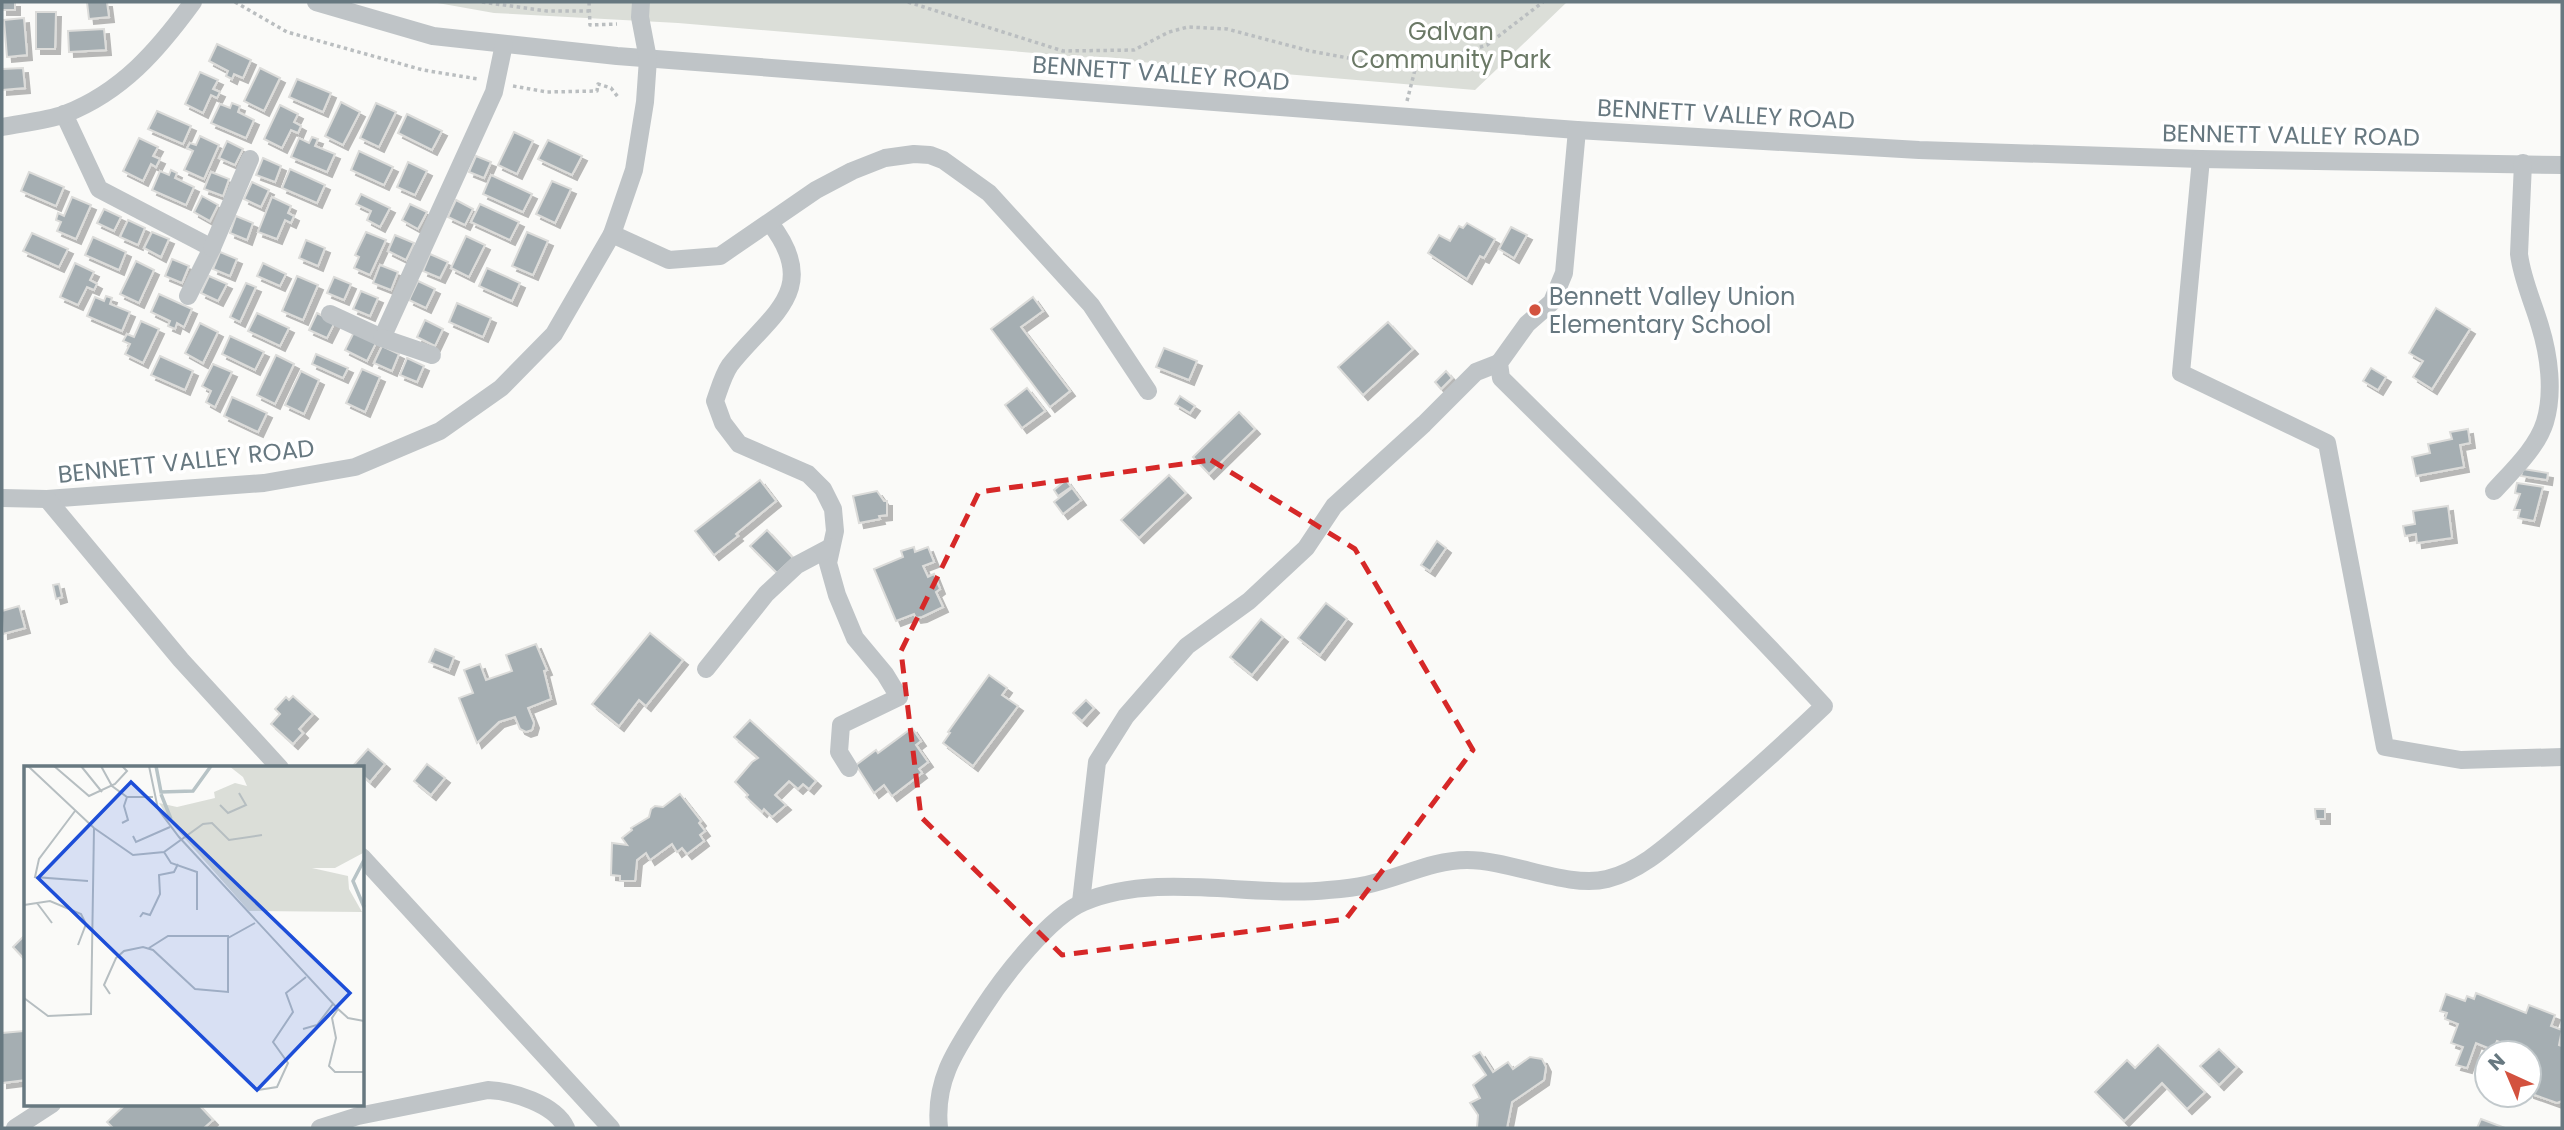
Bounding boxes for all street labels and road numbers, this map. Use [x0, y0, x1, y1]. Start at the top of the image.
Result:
street label: BENNETT VALLEY ROAD [1031, 48, 1291, 98]
street label: BENNETT VALLEY ROAD [1596, 91, 1856, 137]
street label: BENNETT VALLEY ROAD [2162, 116, 2420, 154]
street label: BENNETT VALLEY ROAD [56, 431, 316, 491]

